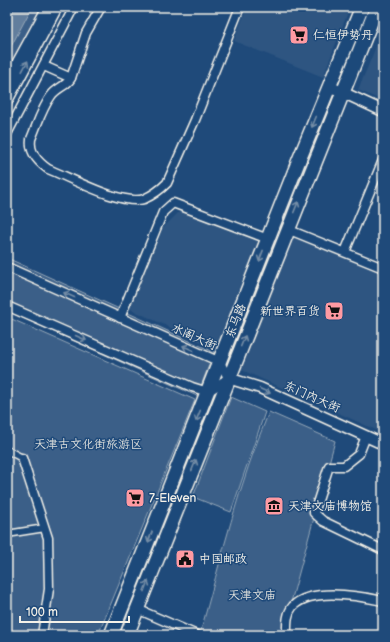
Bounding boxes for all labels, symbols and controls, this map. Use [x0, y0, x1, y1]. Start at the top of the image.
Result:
supermarket icon: 仁恒伊势丹 [288, 24, 310, 46]
place label: 仁恒伊势丹 [313, 28, 373, 43]
one-way arrow [22, 61, 30, 73]
one-way arrow [310, 116, 318, 128]
one-way arrow [292, 202, 300, 214]
one-way arrow [257, 250, 265, 262]
one-way arrow [63, 291, 75, 298]
supermarket icon: 新世界百货 [323, 300, 345, 322]
street label: 东马路 [223, 302, 249, 340]
place label: 新世界百货 [260, 304, 320, 319]
street label: 水阁大街 [169, 320, 219, 354]
one-way arrow [75, 335, 87, 343]
one-way arrow [239, 336, 247, 348]
one-way arrow [182, 344, 194, 351]
street label: 东门内大街 [282, 378, 342, 416]
one-way arrow [259, 388, 271, 395]
one-way arrow [194, 410, 202, 422]
park label: 天津古文化街旅游区 [34, 437, 142, 452]
one-way arrow [190, 459, 198, 471]
supermarket icon: 7-Eleven [124, 487, 146, 509]
place label: 7-Eleven [149, 491, 197, 506]
museum icon: 天津文庙博物馆 [263, 495, 285, 517]
place label: 天津文庙博物馆 [288, 499, 372, 514]
one-way arrow [146, 531, 154, 543]
public building icon: 中国邮政 [174, 548, 196, 570]
place label: 中国邮政 [199, 552, 247, 567]
one-way arrow [143, 580, 150, 592]
park label: 天津文庙 [228, 588, 276, 603]
scale bar [20, 598, 129, 624]
text: 100 m [26, 605, 58, 620]

